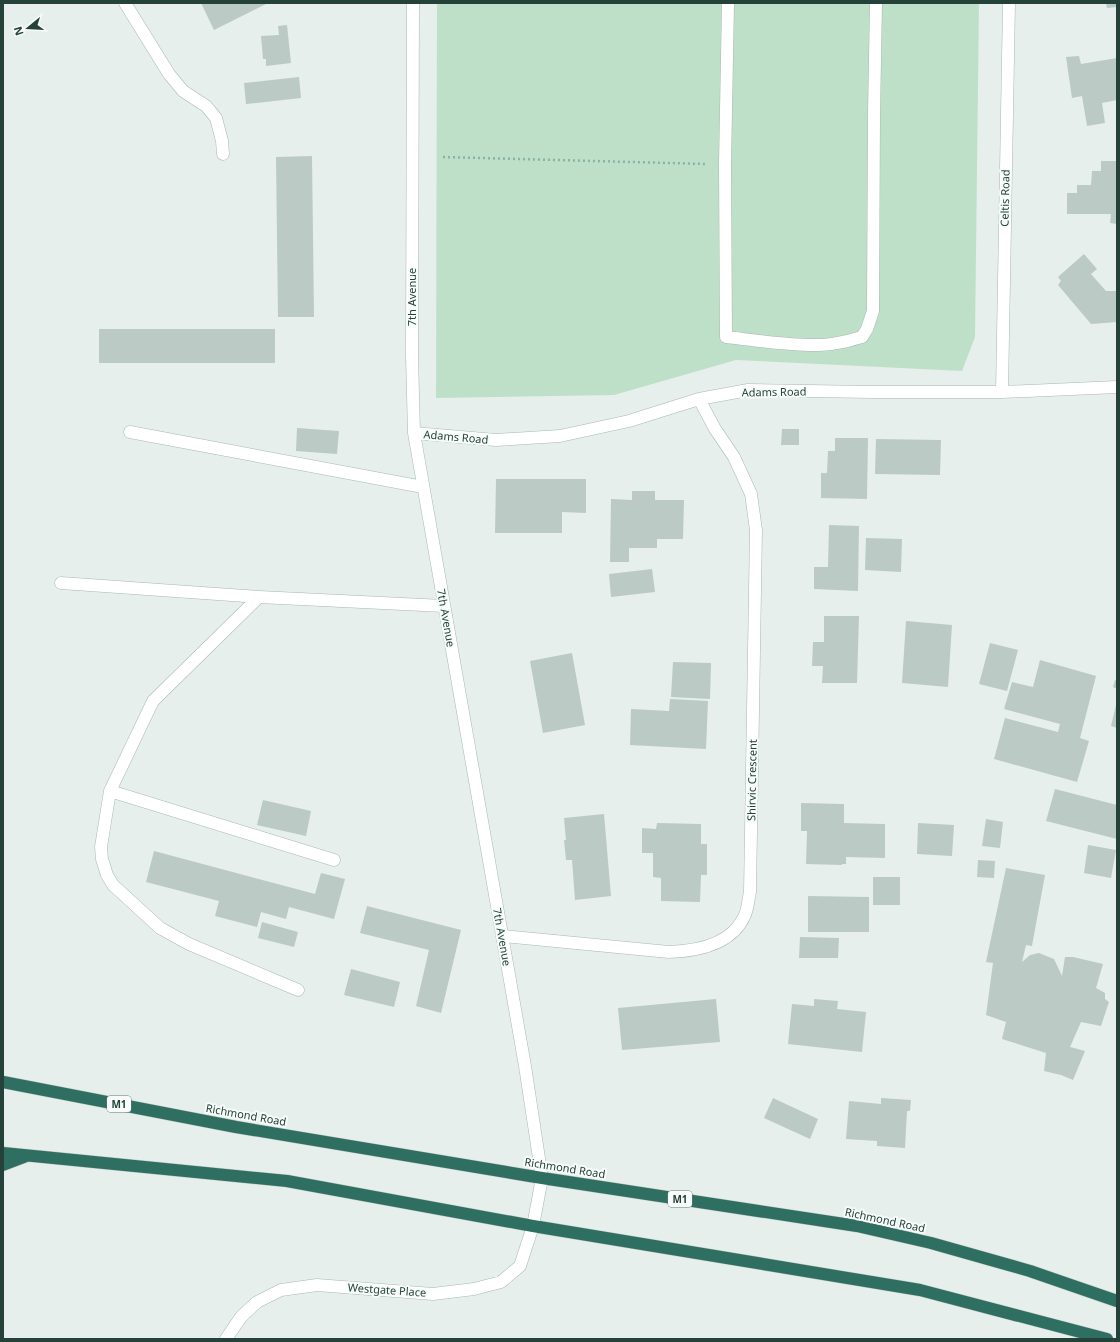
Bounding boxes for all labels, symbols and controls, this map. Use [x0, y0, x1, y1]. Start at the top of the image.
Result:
north arrow [8, 8, 48, 48]
text: N [9, 25, 27, 38]
street label: Celtis Road [997, 169, 1012, 227]
street label: 7th Avenue [404, 268, 419, 326]
street label: Adams Road [741, 383, 807, 400]
street label: Adams Road [423, 426, 489, 447]
street label: 7th Avenue [434, 588, 459, 648]
street label: Shirvic Crescent [743, 739, 760, 821]
street label: 7th Avenue [490, 907, 515, 967]
road number: M1 [107, 1096, 131, 1112]
street label: Richmond Road [205, 1100, 288, 1129]
street label: Richmond Road [524, 1154, 607, 1181]
road number: M1 [668, 1191, 692, 1207]
street label: Richmond Road [844, 1204, 927, 1235]
street label: Westgate Place [347, 1279, 427, 1300]

